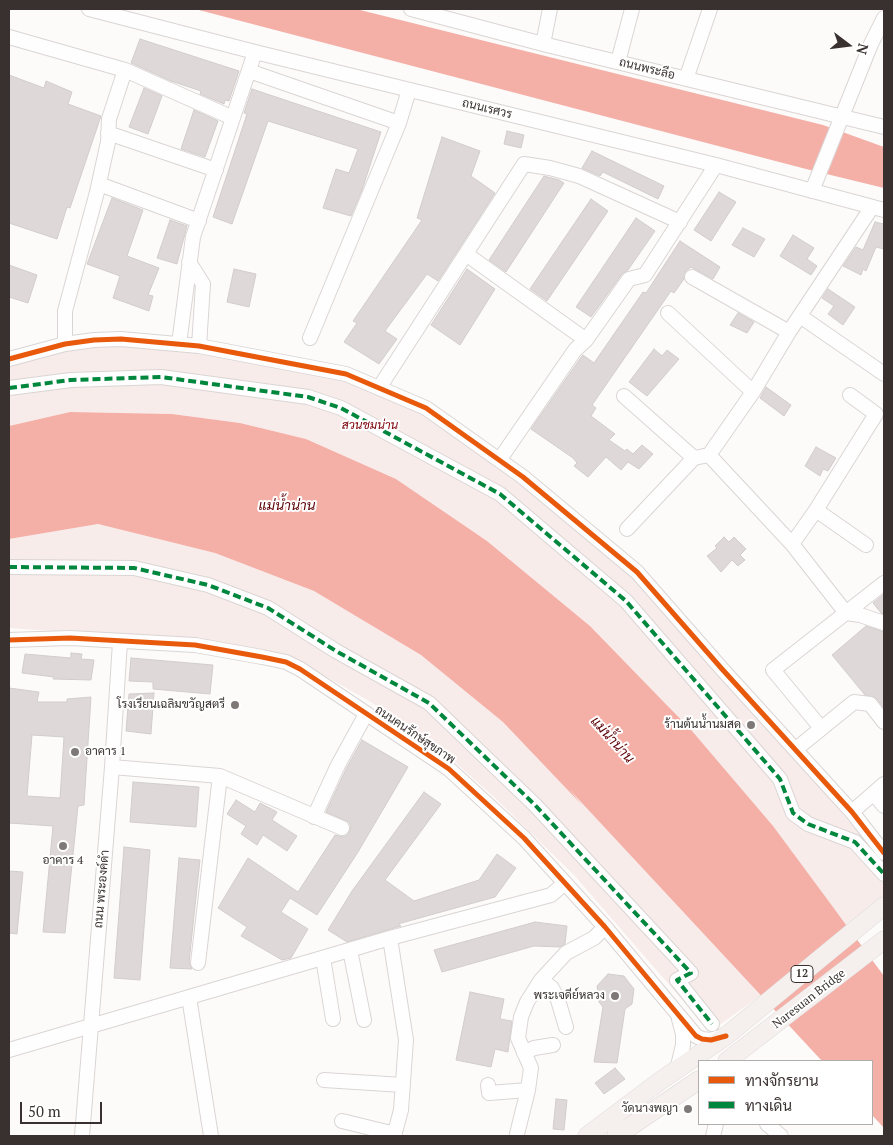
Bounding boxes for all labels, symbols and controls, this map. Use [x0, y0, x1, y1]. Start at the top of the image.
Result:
north arrow [823, 20, 873, 70]
text: N [852, 41, 874, 57]
street label: ถนนพระลือ [618, 55, 676, 83]
street label: ถนนเรศวร [461, 96, 513, 122]
park label: สวนชมน่าน [342, 419, 398, 433]
water label: แม่น้ำน่าน [258, 498, 316, 514]
place label: โรงเรียนเฉลิมขวัญสตรี [117, 698, 225, 712]
marker: โรงเรียนเฉลิมขวัญสตรี [229, 699, 241, 711]
street label: ถนนคนรักษ์สุขภาพ [372, 703, 458, 767]
water label: แม่น้ำน่าน [587, 713, 637, 767]
place label: ร้านต้นน้ำนมสด [664, 718, 741, 732]
marker: ร้านต้นน้ำนมสด [745, 719, 757, 731]
place label: อาคาร 1 [85, 745, 126, 759]
marker: อาคาร 1 [69, 746, 81, 758]
marker: อาคาร 4 [57, 840, 69, 852]
street label: ถนน พระองค์ดำ [91, 849, 113, 929]
place label: อาคาร 4 [42, 854, 84, 868]
street label: Naresuan Bridge [770, 966, 848, 1032]
road number: 12 [791, 966, 813, 982]
place label: พระเจดีย์หลวง [534, 989, 605, 1003]
marker: พระเจดีย์หลวง [609, 990, 621, 1002]
legend [698, 1060, 873, 1125]
text: ทางจักรยาน [745, 1070, 819, 1090]
scale bar [22, 1092, 105, 1124]
text: ทางเดิน [745, 1095, 792, 1115]
text: 50 m [28, 1101, 61, 1121]
place label: วัดนางพญา [621, 1102, 678, 1116]
marker: วัดนางพญา [682, 1103, 694, 1115]

